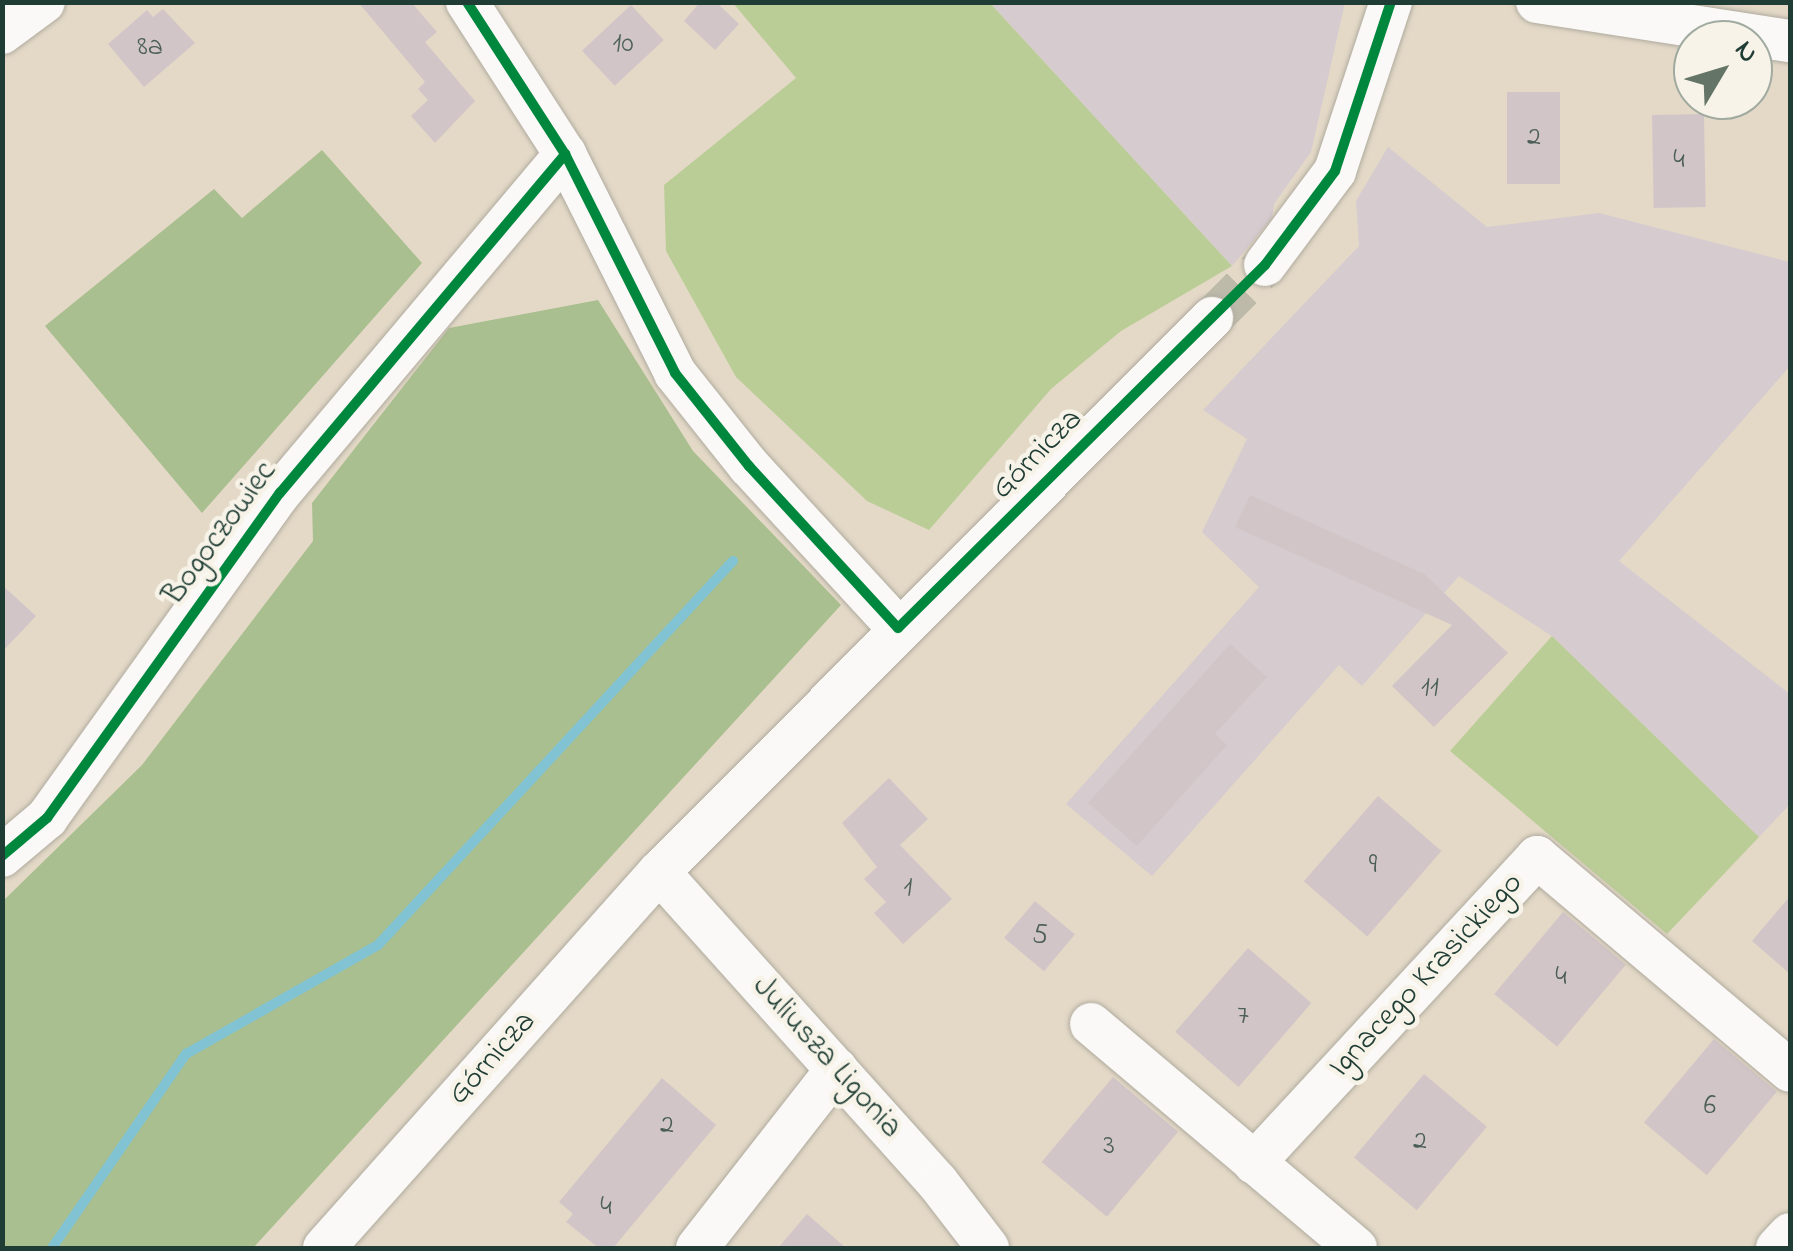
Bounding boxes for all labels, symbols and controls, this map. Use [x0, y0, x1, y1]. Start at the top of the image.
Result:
north arrow [1673, 20, 1773, 120]
house number: 10 [613, 28, 633, 62]
house number: 8a [137, 31, 163, 65]
text: N [1723, 32, 1767, 73]
house number: 2 [1527, 121, 1541, 155]
house number: 4 [1673, 144, 1685, 178]
street label: Górnicza [984, 401, 1092, 509]
street label: Bogoczowiec [156, 454, 286, 614]
house number: 11 [1421, 672, 1439, 706]
house number: 9 [1369, 849, 1377, 883]
street label: Ignacego Krasickiego [1322, 865, 1532, 1087]
house number: 1 [904, 872, 912, 906]
house number: 5 [1032, 919, 1048, 953]
house number: 4 [1555, 961, 1567, 995]
street label: Juliusza Ligonia [743, 969, 909, 1147]
house number: 7 [1237, 1000, 1249, 1034]
street label: Górnicza [441, 1004, 545, 1114]
house number: 6 [1704, 1090, 1716, 1124]
house number: 2 [660, 1109, 674, 1143]
house number: 2 [1413, 1125, 1427, 1159]
house number: 3 [1103, 1130, 1115, 1164]
house number: 4 [600, 1191, 612, 1225]

